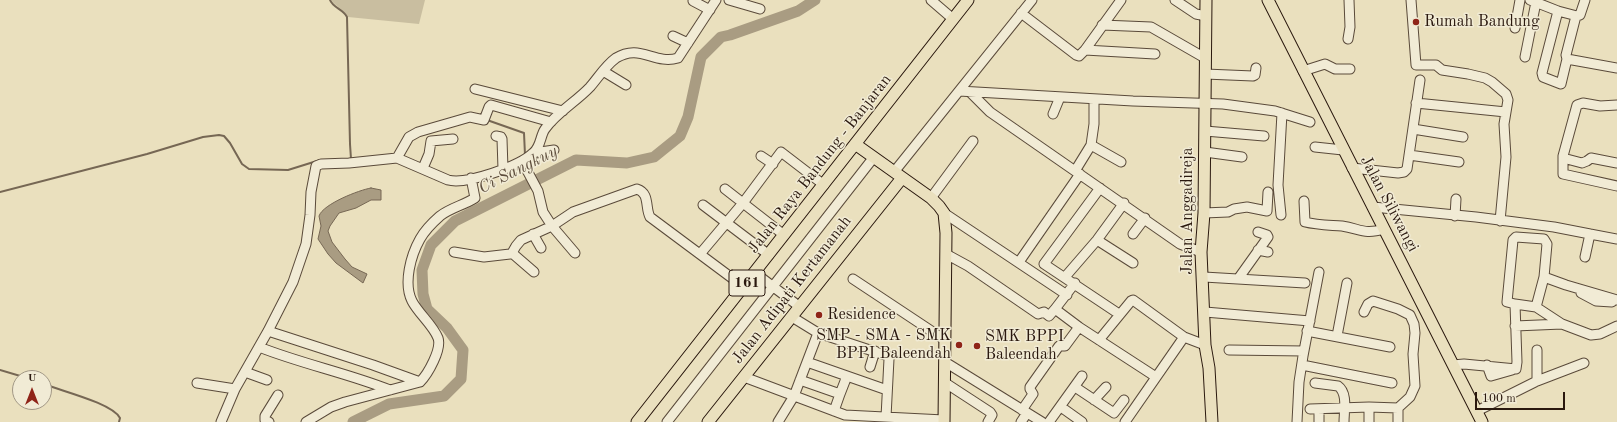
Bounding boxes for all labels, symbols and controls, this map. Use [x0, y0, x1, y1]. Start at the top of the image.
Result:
place label: Rumah Bandung [1424, 12, 1540, 32]
marker: Rumah Bandung [1411, 17, 1421, 27]
street label: Jalan Raya Bandung - Banjaran [744, 71, 896, 257]
water label: Ci Sangkuy [475, 141, 561, 199]
street label: Jalan Anggadireja [1178, 147, 1198, 275]
street label: Jalan Siliwangi [1356, 153, 1422, 255]
street label: Jalan Adipati Kertamanah [728, 212, 856, 368]
road number: 161 [729, 270, 765, 296]
place label: Residence [827, 305, 896, 325]
marker: Residence [814, 310, 824, 320]
place label: SMP - SMA - SMK BPPI Baleendah [816, 326, 951, 364]
place label: SMK BPPI Baleendah [985, 327, 1064, 365]
marker: SMP - SMA - SMK BPPI Baleendah [954, 340, 964, 350]
marker: SMK BPPI Baleendah [972, 341, 982, 351]
north arrow [12, 370, 52, 410]
text: U [28, 373, 36, 384]
scale bar [1477, 384, 1567, 410]
text: 100 m [1482, 393, 1516, 405]

